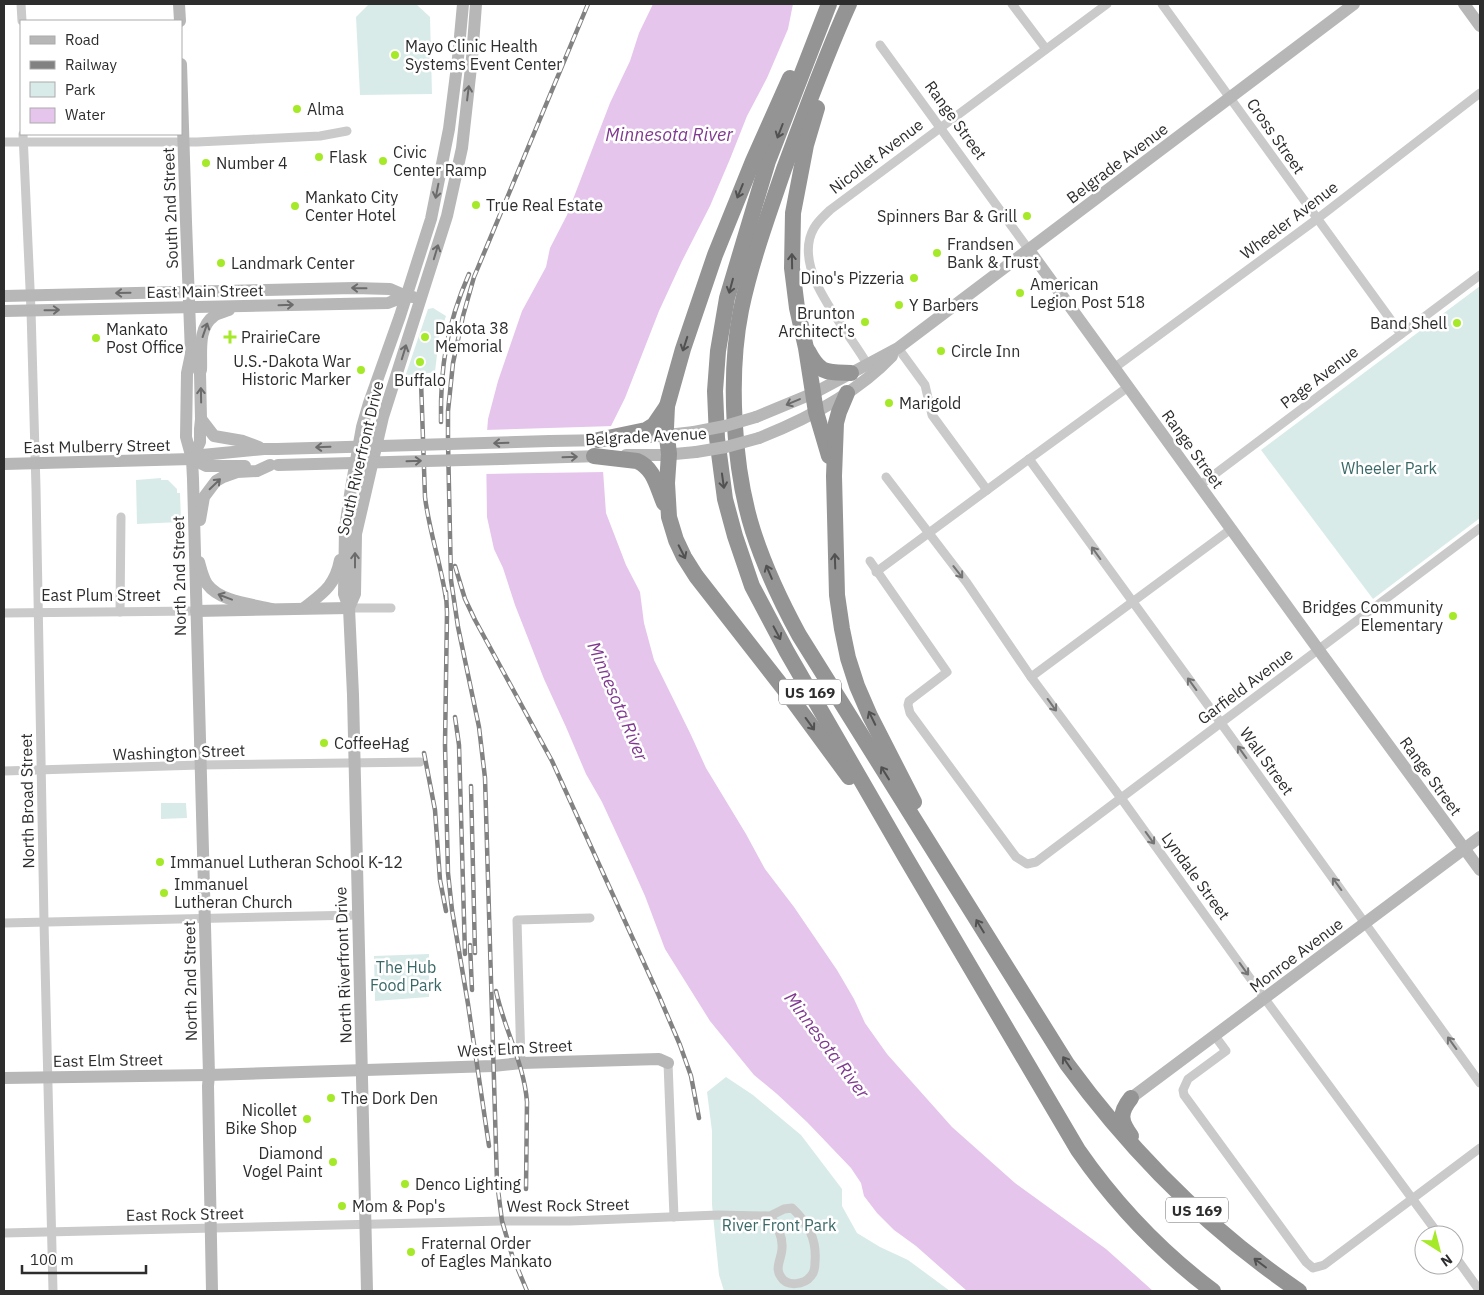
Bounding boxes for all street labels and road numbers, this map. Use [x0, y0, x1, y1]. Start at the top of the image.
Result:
street label: Range Street [921, 77, 991, 163]
street label: Cross Street [1243, 94, 1309, 178]
street label: Nicollet Avenue [825, 114, 927, 198]
street label: Belgrade Avenue [1062, 118, 1172, 208]
street label: South 2nd Street [158, 147, 182, 269]
street label: Wheeler Avenue [1236, 177, 1342, 263]
street label: East Main Street [146, 280, 264, 302]
street label: Page Avenue [1276, 341, 1362, 413]
street label: South Riverfront Drive [332, 379, 388, 537]
street label: Range Street [1158, 406, 1228, 492]
street label: Belgrade Avenue [585, 423, 707, 449]
street label: East Mulberry Street [23, 435, 171, 457]
street label: North 2nd Street [168, 516, 190, 636]
street label: East Plum Street [41, 585, 161, 605]
street label: Garfield Avenue [1193, 643, 1297, 728]
road number: US 169 [779, 680, 841, 704]
street label: Wall Street [1236, 723, 1298, 799]
street label: North Broad Street [16, 733, 38, 869]
street label: Range Street [1396, 733, 1466, 819]
street label: Washington Street [113, 740, 245, 764]
street label: Lyndale Street [1158, 828, 1234, 924]
street label: North Riverfront Drive [330, 886, 356, 1044]
street label: Monroe Avenue [1245, 913, 1347, 997]
street label: North 2nd Street [179, 921, 201, 1041]
street label: West Elm Street [457, 1035, 573, 1061]
street label: East Elm Street [53, 1049, 163, 1071]
street label: West Rock Street [506, 1194, 630, 1216]
road number: US 169 [1166, 1198, 1228, 1222]
street label: East Rock Street [126, 1203, 244, 1225]

